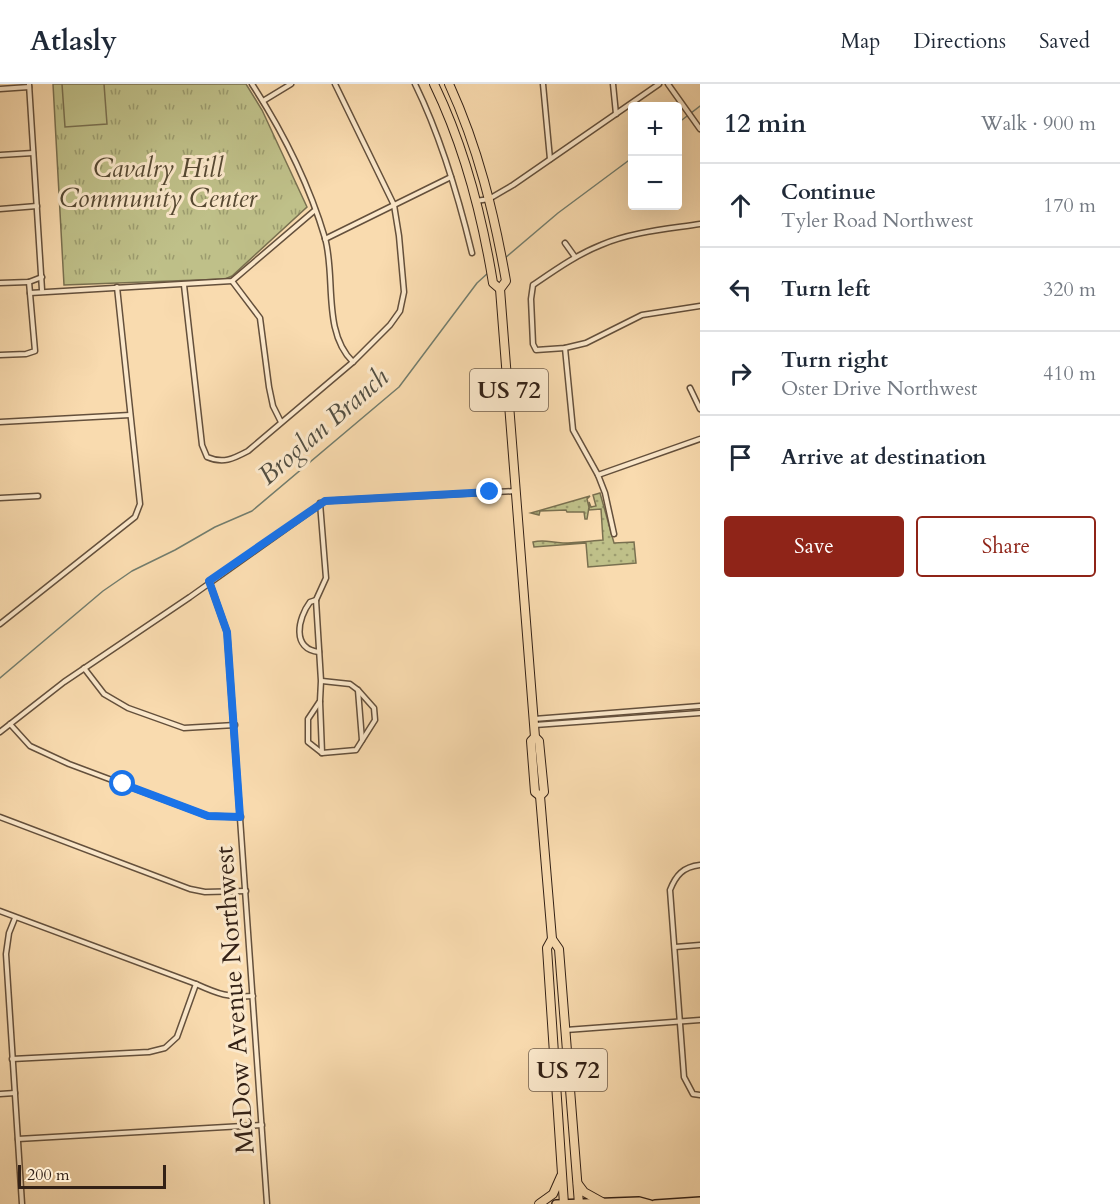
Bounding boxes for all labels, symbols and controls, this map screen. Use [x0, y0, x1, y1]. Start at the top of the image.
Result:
text: Atlasly [30, 22, 117, 60]
text: Map [840, 27, 880, 56]
text: Directions [913, 27, 1006, 56]
text: Saved [1039, 27, 1090, 56]
map controls [628, 102, 682, 210]
button: + [628, 102, 682, 156]
text: 12 min [724, 106, 807, 141]
text: Walk · 900 m [981, 110, 1096, 137]
park label: Cavalry Hill Community Center [59, 151, 259, 216]
button: − [628, 156, 682, 210]
text: Continue [781, 177, 876, 207]
icon: ahead [724, 189, 757, 222]
text: 170 m [1043, 192, 1096, 219]
text: Tyler Road Northwest [781, 207, 973, 234]
icon: left [724, 273, 757, 306]
text: Turn left [781, 274, 870, 304]
text: 320 m [1043, 276, 1096, 303]
text: Turn right [781, 345, 888, 375]
icon: right [724, 357, 757, 390]
water label: Broglan Branch [250, 359, 397, 493]
text: 410 m [1043, 360, 1096, 387]
road number: US 72 [470, 369, 548, 411]
text: Oster Drive Northwest [781, 375, 977, 402]
icon: arrive [724, 441, 757, 474]
text: Arrive at destination [781, 442, 986, 472]
route end [476, 478, 502, 504]
button: Save [724, 516, 904, 577]
button: Share [916, 516, 1096, 577]
route start [109, 770, 135, 796]
street label: McDow Avenue Northwest [206, 845, 263, 1155]
road number: US 72 [529, 1049, 607, 1091]
scale bar [18, 1162, 166, 1190]
text: 200 m [27, 1164, 69, 1186]

